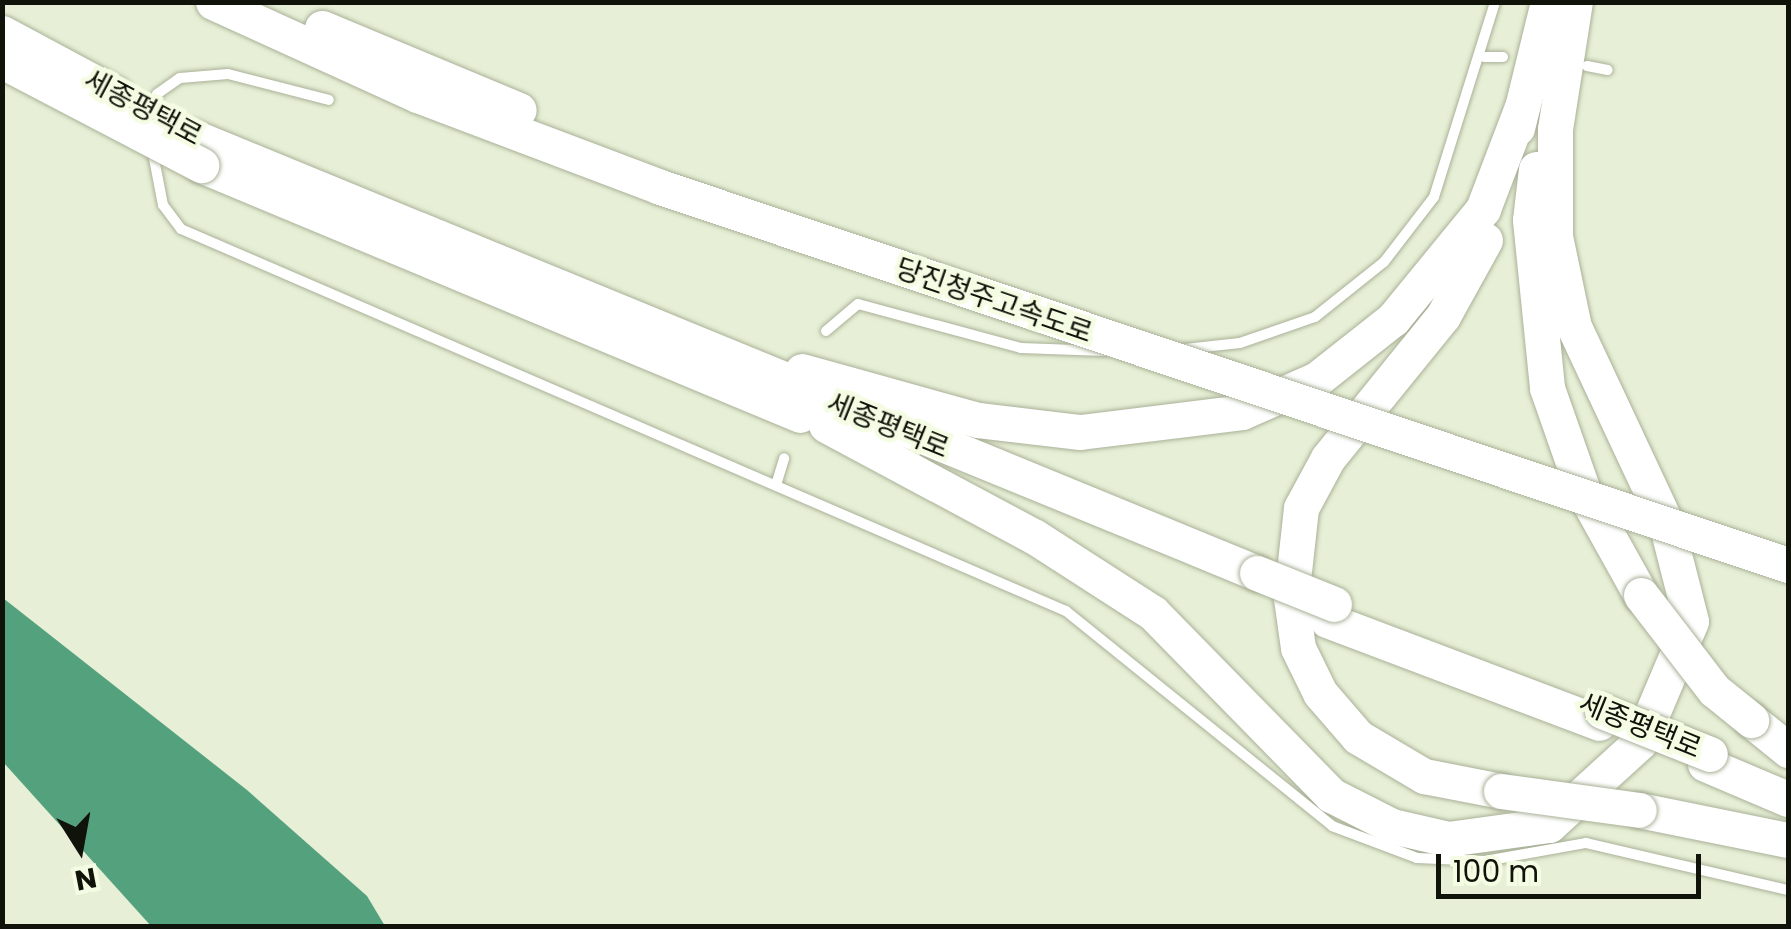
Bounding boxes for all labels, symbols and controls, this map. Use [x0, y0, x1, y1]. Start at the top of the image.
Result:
street label: 세종평택로 [78, 63, 208, 153]
street label: 당진청주고속도로 [891, 252, 1097, 350]
street label: 세종평택로 [822, 386, 954, 466]
street label: 세종평택로 [1574, 686, 1706, 766]
north arrow [30, 799, 130, 899]
scale bar [1441, 834, 1706, 896]
text: 100 m [1453, 850, 1539, 893]
text: N [72, 858, 100, 900]

